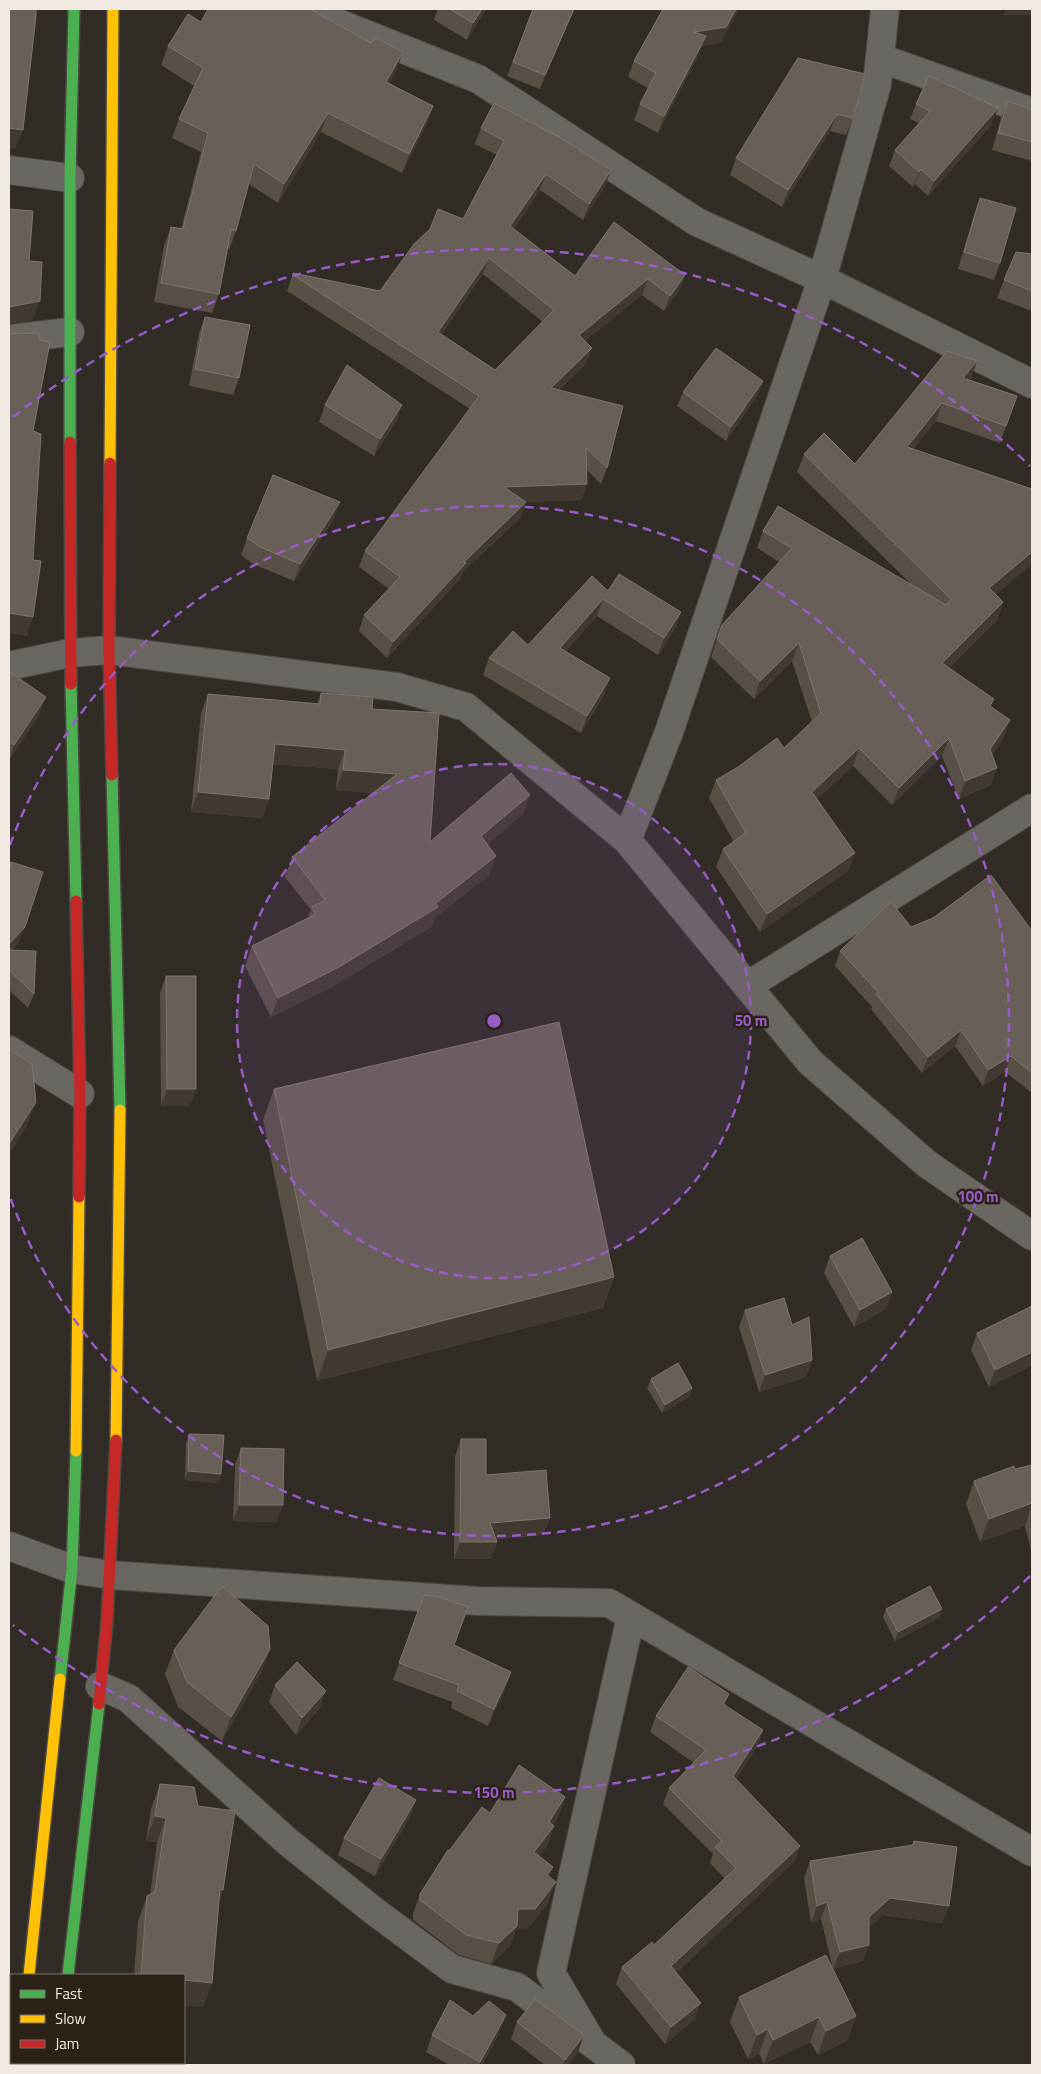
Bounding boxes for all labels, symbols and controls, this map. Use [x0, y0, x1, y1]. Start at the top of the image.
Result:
text: 50 m [735, 1009, 767, 1032]
centre of rings [485, 1012, 503, 1030]
text: 100 m [957, 1185, 999, 1208]
text: 150 m [473, 1781, 515, 1804]
legend [10, 1974, 185, 2064]
text: Fast [55, 1982, 83, 2005]
text: Slow [55, 2007, 86, 2030]
text: Jam [55, 2032, 79, 2055]

